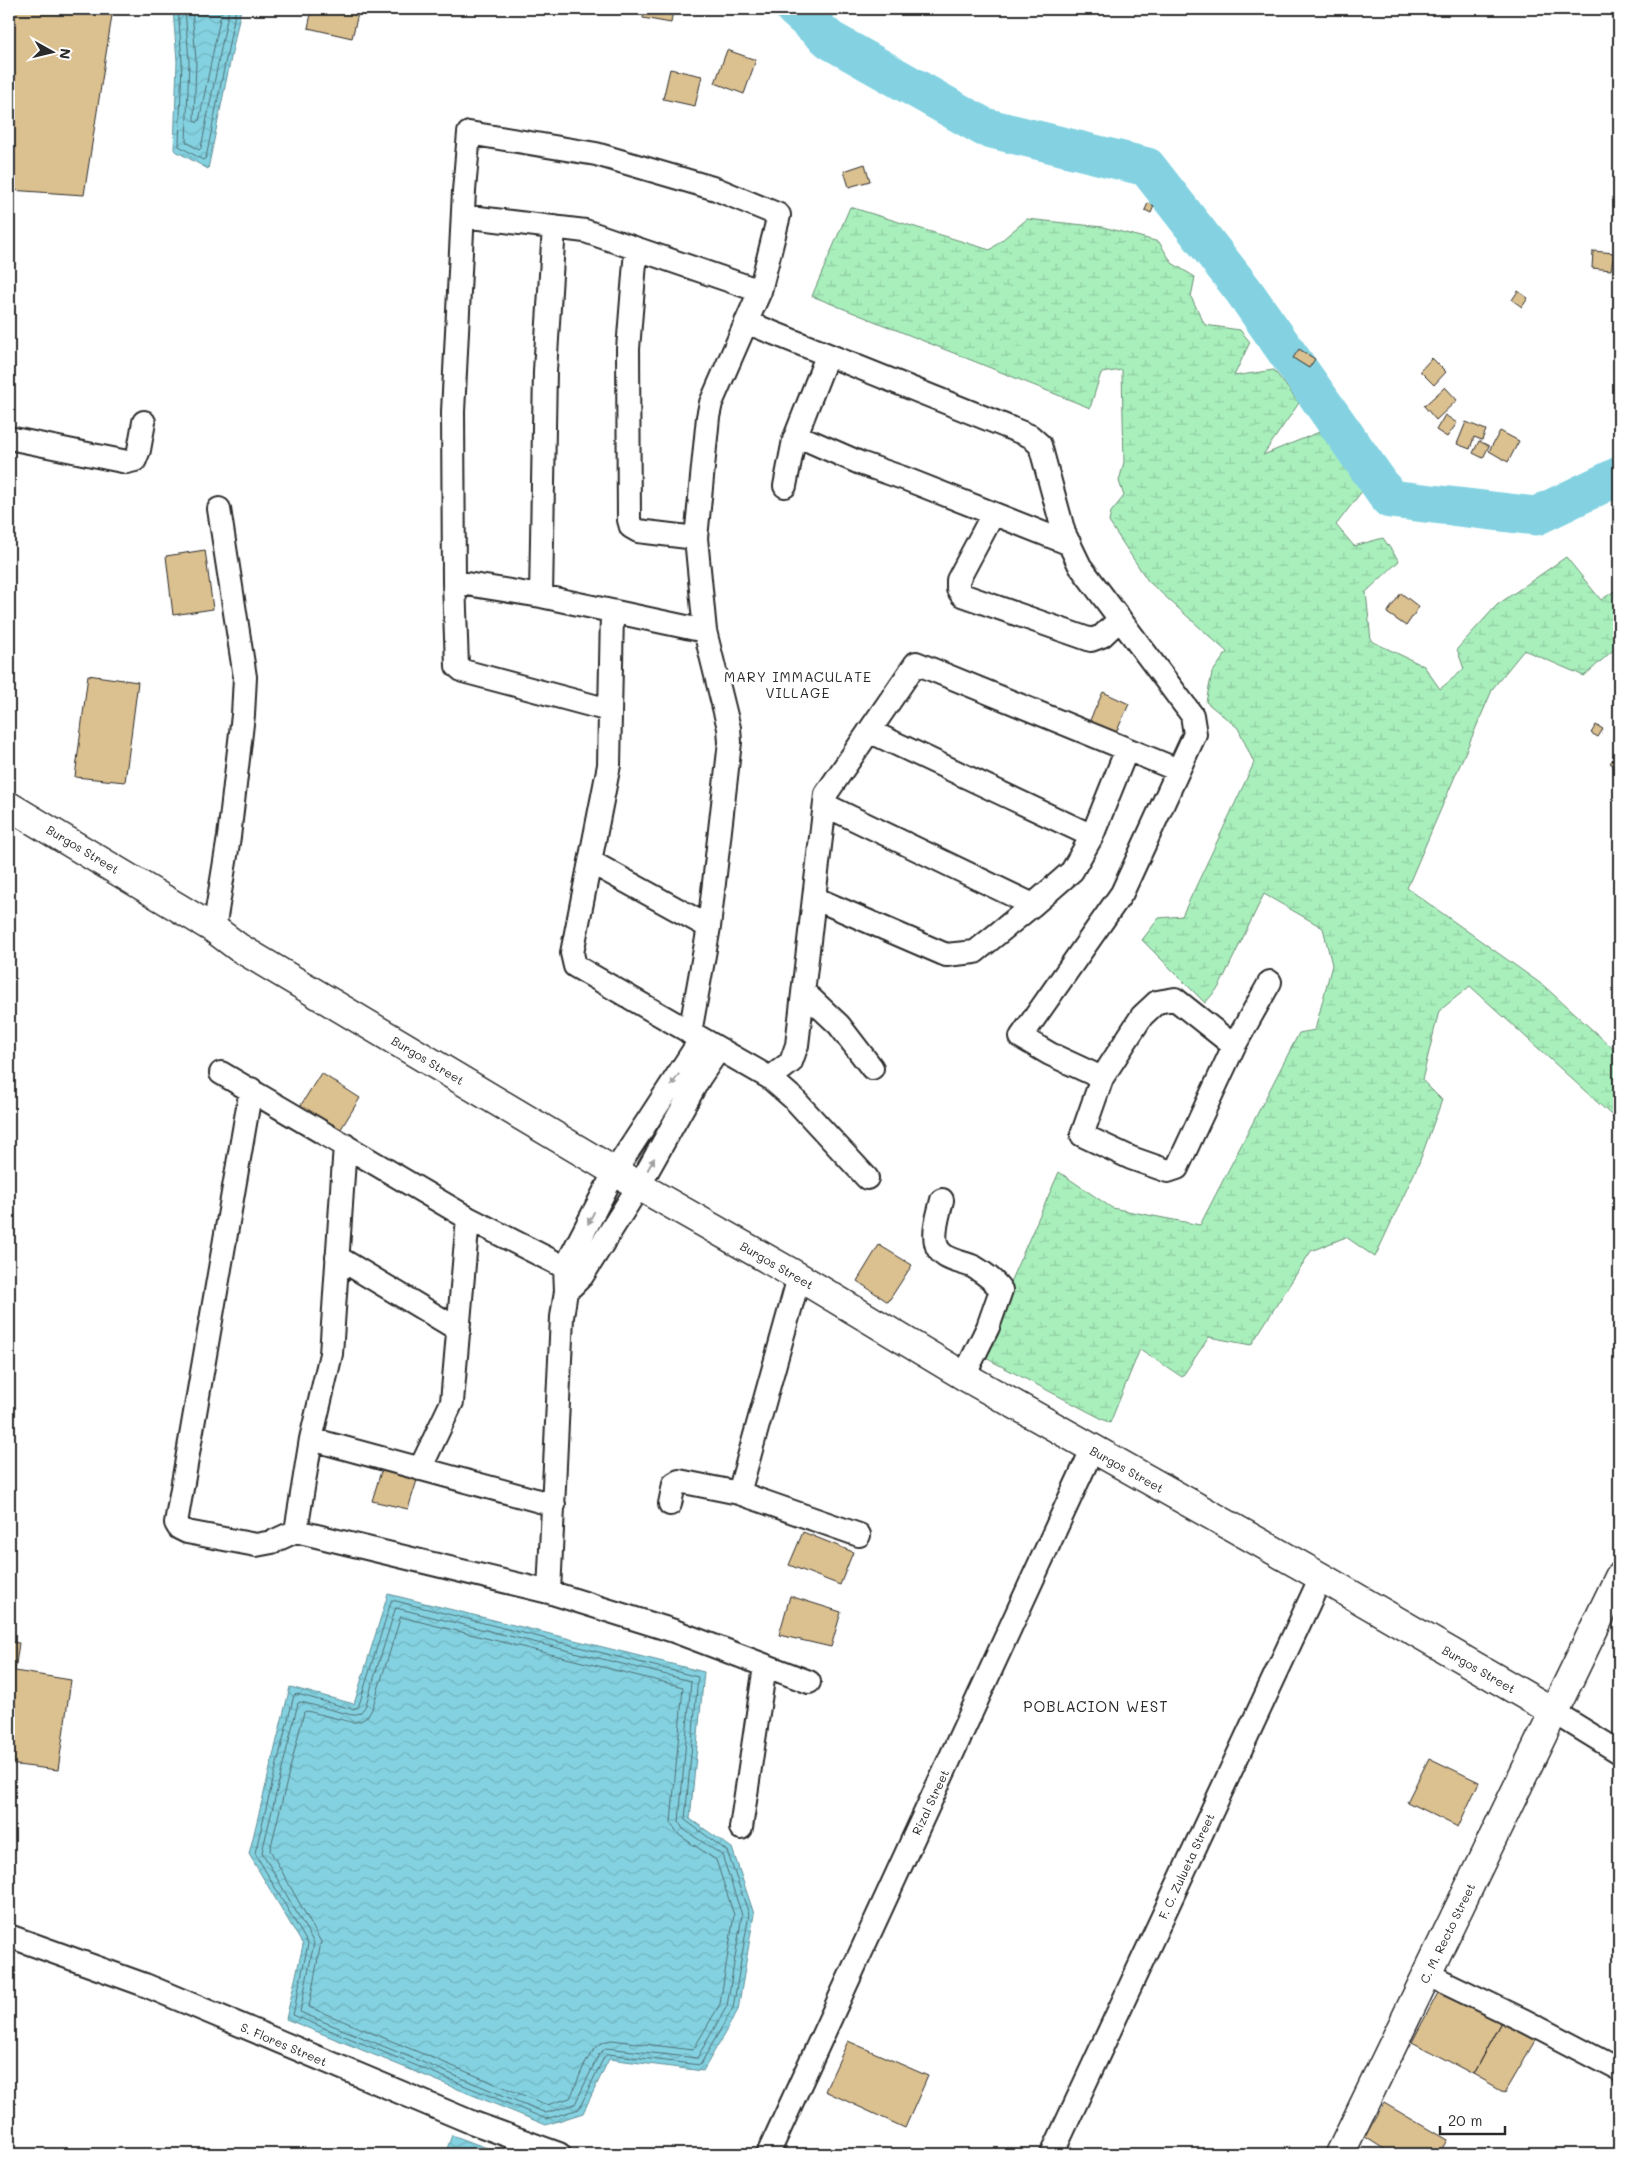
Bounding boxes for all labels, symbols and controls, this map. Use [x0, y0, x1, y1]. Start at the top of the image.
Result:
north arrow [28, 28, 78, 78]
text: N [55, 47, 76, 60]
district label: MARY IMMACULATE VILLAGE [724, 667, 872, 702]
street label: Burgos Street [44, 821, 122, 877]
street label: Burgos Street [389, 1032, 467, 1088]
one-way arrow [670, 1073, 679, 1086]
one-way arrow [647, 1157, 656, 1171]
one-way arrow [587, 1211, 595, 1226]
street label: Burgos Street [737, 1238, 817, 1292]
street label: Burgos Street [1087, 1442, 1167, 1496]
street label: Burgos Street [1439, 1642, 1519, 1696]
district label: POBLACION WEST [1023, 1696, 1169, 1716]
street label: Rizal Street [908, 1767, 952, 1837]
street label: F. C. Zulueta Street [1154, 1810, 1218, 1922]
street label: C. M. Recto Street [1416, 1880, 1478, 1986]
street label: S. Flores Street [238, 2019, 330, 2069]
scale bar [1440, 2103, 1506, 2135]
text: 20 m [1448, 2110, 1482, 2130]

